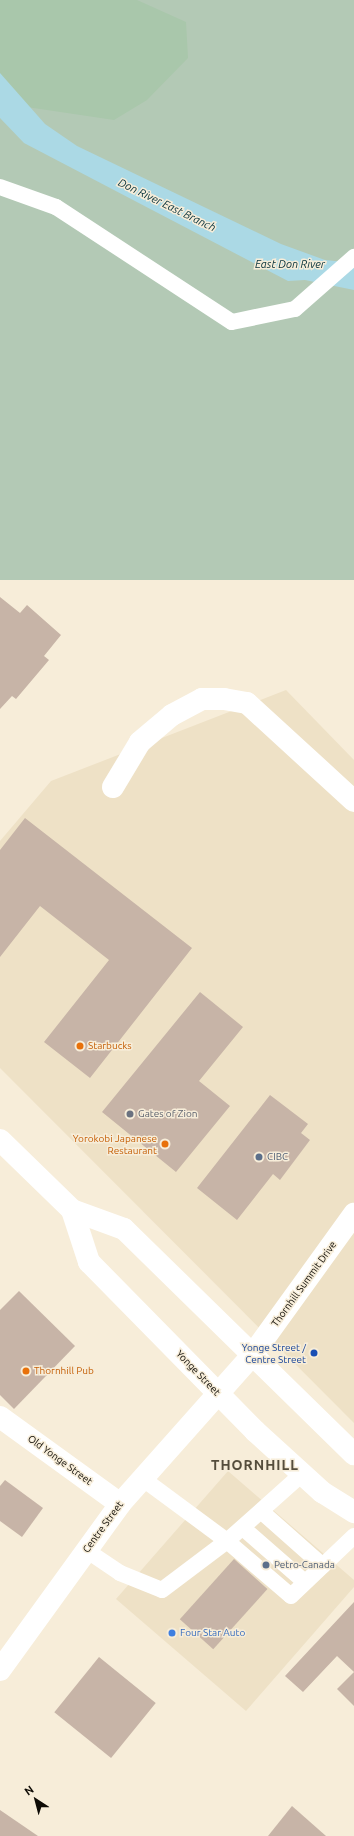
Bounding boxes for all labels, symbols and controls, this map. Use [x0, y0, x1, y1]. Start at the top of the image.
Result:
water label: Don River East Branch [116, 176, 218, 234]
water label: East Don River [255, 257, 325, 271]
place label: Starbucks [88, 1040, 132, 1052]
marker: Starbucks [75, 1041, 85, 1051]
place label: Gates of Zion [138, 1108, 198, 1120]
marker: Gates of Zion [125, 1109, 135, 1119]
place label: Yorokobi Japanese Restaurant [73, 1132, 157, 1156]
marker: Yorokobi Japanese Restaurant [160, 1139, 170, 1149]
place label: CIBC [267, 1151, 288, 1163]
marker: CIBC [254, 1152, 264, 1162]
street label: Thornhill Summit Drive [269, 1239, 339, 1329]
place label: Yonge Street / Centre Street [242, 1341, 306, 1364]
street label: Yonge Street [173, 1348, 223, 1398]
marker: Yonge Street / Centre Street [309, 1348, 319, 1358]
place label: Thornhill Pub [34, 1365, 94, 1377]
marker: Thornhill Pub [21, 1366, 31, 1376]
street label: Old Yonge Street [25, 1433, 95, 1487]
district label: THORNHILL [211, 1457, 299, 1473]
street label: Centre Street [80, 1499, 126, 1555]
place label: Petro-Canada [274, 1559, 335, 1571]
marker: Petro-Canada [261, 1560, 271, 1570]
place label: Four Star Auto [180, 1627, 245, 1639]
marker: Four Star Auto [167, 1628, 177, 1638]
north arrow [16, 1780, 56, 1820]
text: N [22, 1783, 36, 1798]

